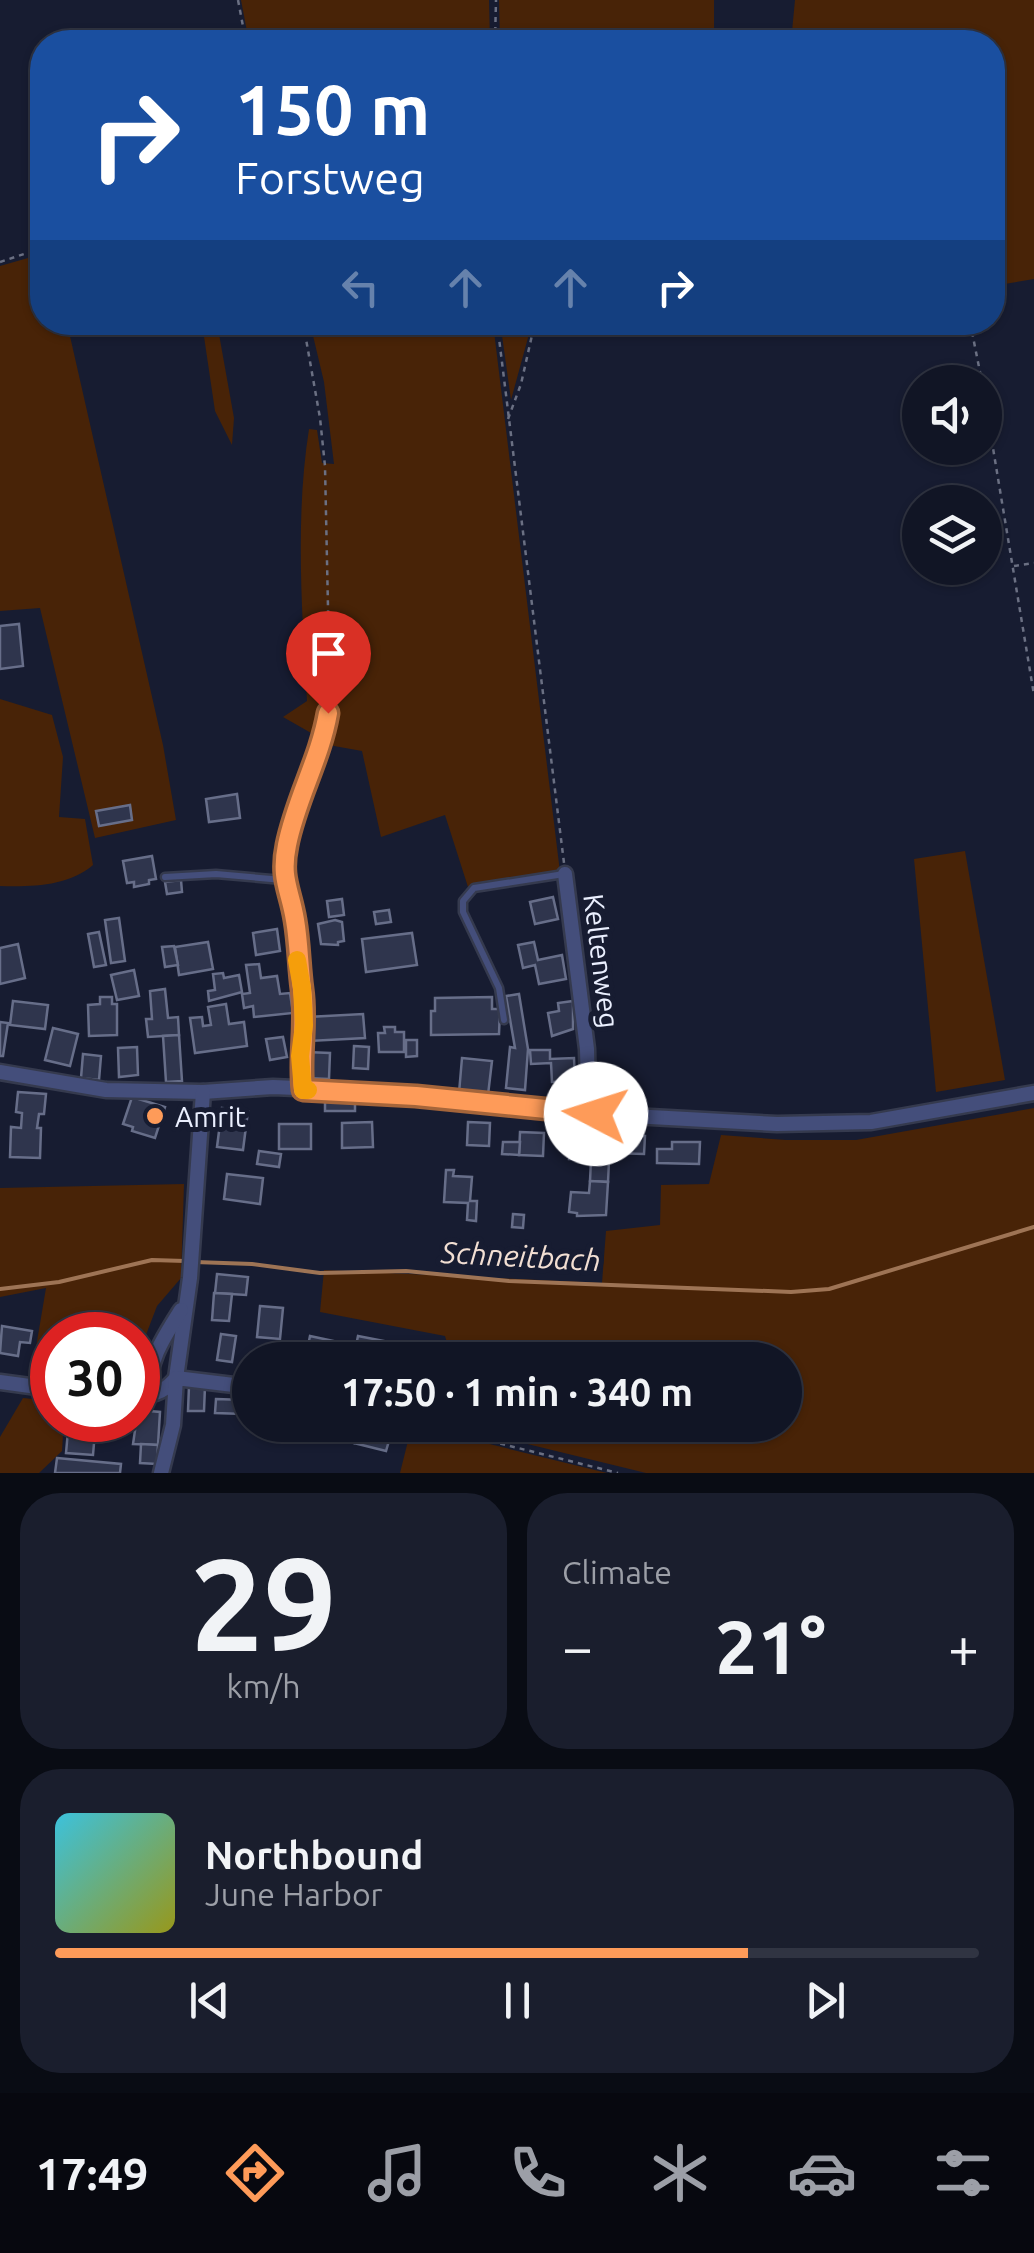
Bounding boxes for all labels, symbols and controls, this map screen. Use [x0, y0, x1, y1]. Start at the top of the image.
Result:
icon: right [70, 70, 200, 200]
text: 150 m [235, 70, 430, 148]
text: Forstweg [235, 152, 425, 203]
icon: left [333, 260, 388, 315]
icon: ahead [438, 260, 493, 315]
icon: ahead [543, 260, 598, 315]
icon: right [648, 260, 703, 315]
map controls [902, 365, 1002, 585]
button: sound [902, 365, 1002, 465]
button: layers [902, 485, 1002, 585]
pin [286, 611, 371, 714]
icon: arrive [301, 626, 356, 681]
street label: Keltenweg [578, 892, 626, 1030]
position arrow [544, 1062, 648, 1166]
place label: Amrit [175, 1101, 246, 1132]
marker: Amrit [144, 1105, 166, 1127]
water label: Schneitbach [439, 1235, 602, 1277]
speed limit sign: 30 [30, 1312, 160, 1442]
text: 17:50 · 1 min · 340 m [341, 1371, 693, 1413]
text: 29 [190, 1530, 337, 1676]
text: Climate [562, 1554, 672, 1590]
text: 21° [715, 1604, 826, 1688]
text: − [562, 1616, 593, 1677]
text: + [948, 1616, 979, 1677]
text: km/h [227, 1668, 300, 1704]
text: Northbound [205, 1834, 423, 1876]
text: June Harbor [205, 1876, 383, 1912]
icon: previous [182, 1973, 237, 2028]
icon: pause [490, 1973, 545, 2028]
icon: next [798, 1973, 853, 2028]
icon: directions [220, 2138, 290, 2208]
icon: music [362, 2138, 432, 2208]
icon: phone [503, 2138, 573, 2208]
icon: climate [645, 2138, 715, 2208]
icon: car [787, 2138, 857, 2208]
icon: filters [928, 2138, 998, 2208]
text: 17:49 [36, 2148, 148, 2199]

